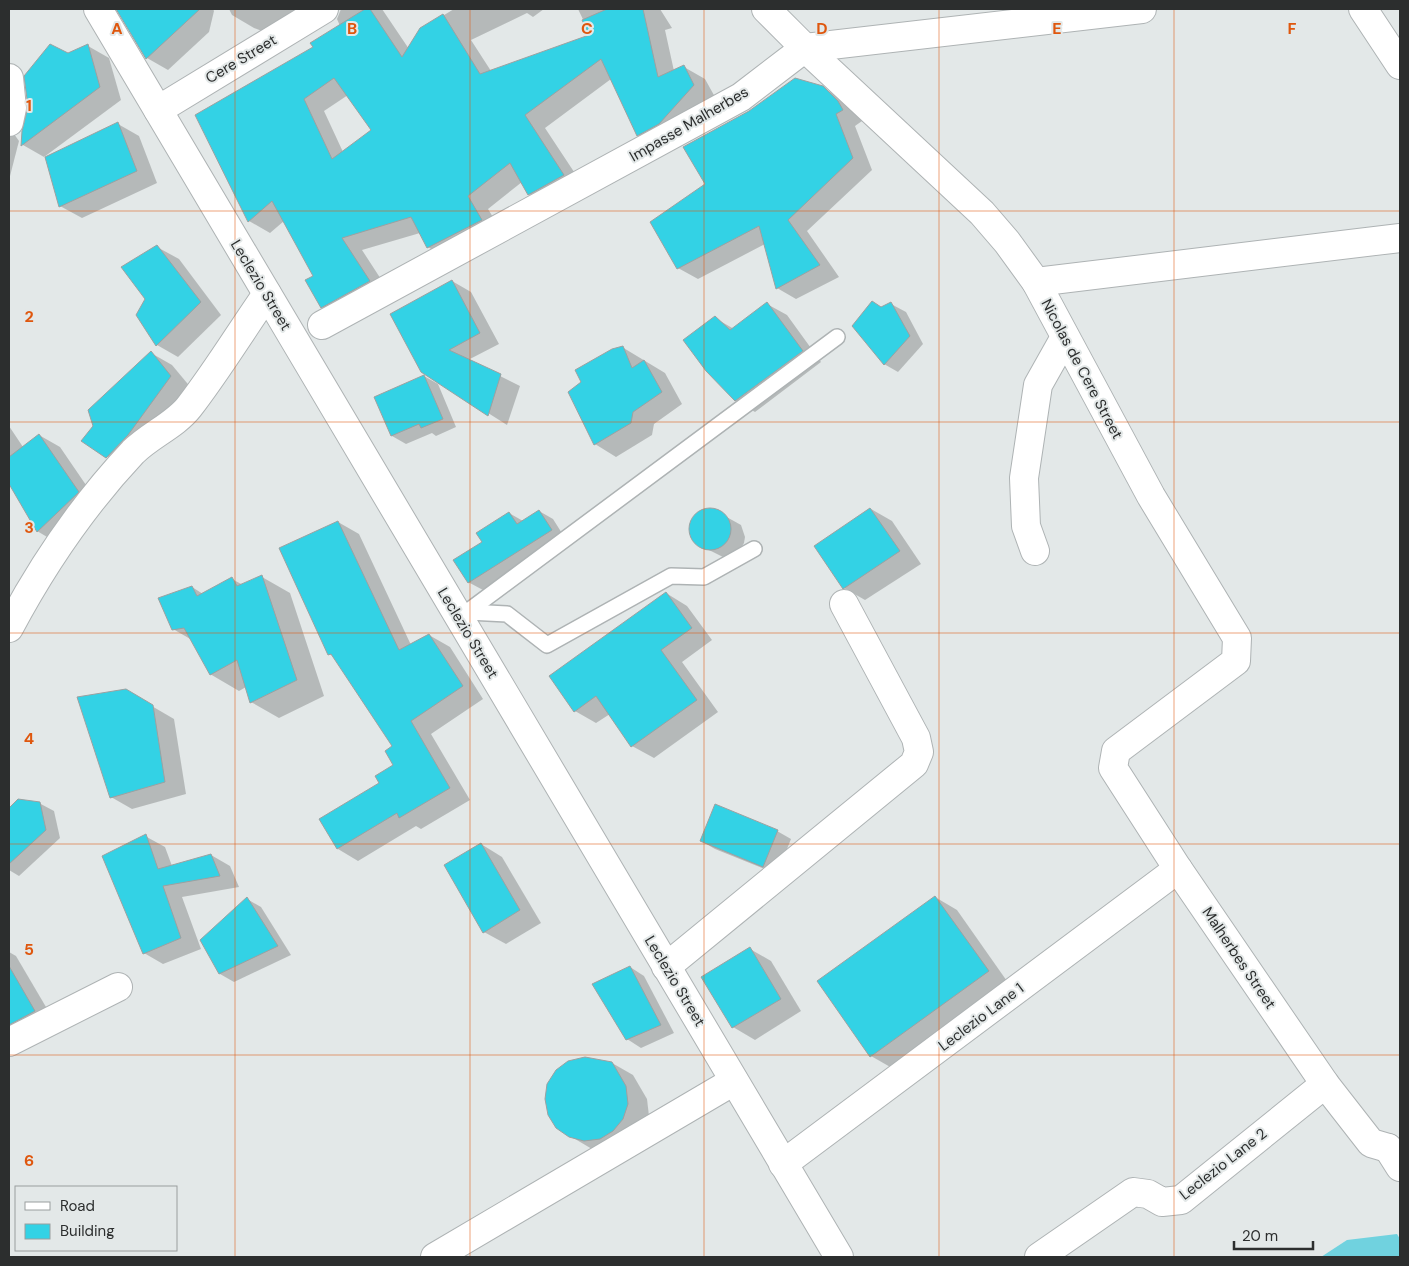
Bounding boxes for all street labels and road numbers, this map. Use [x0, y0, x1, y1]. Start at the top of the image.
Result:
street label: Cere Street [202, 30, 280, 88]
street label: Impasse Malherbes [626, 82, 752, 166]
street label: Leclezio Street [226, 236, 296, 334]
street label: Nicolas de Cere Street [1037, 295, 1127, 443]
street label: Leclezio Street [433, 584, 503, 682]
street label: Malherbes Street [1198, 903, 1281, 1013]
street label: Leclezio Street [640, 932, 710, 1030]
street label: Leclezio Lane 1 [934, 978, 1028, 1056]
street label: Leclezio Lane 2 [1175, 1124, 1271, 1204]

